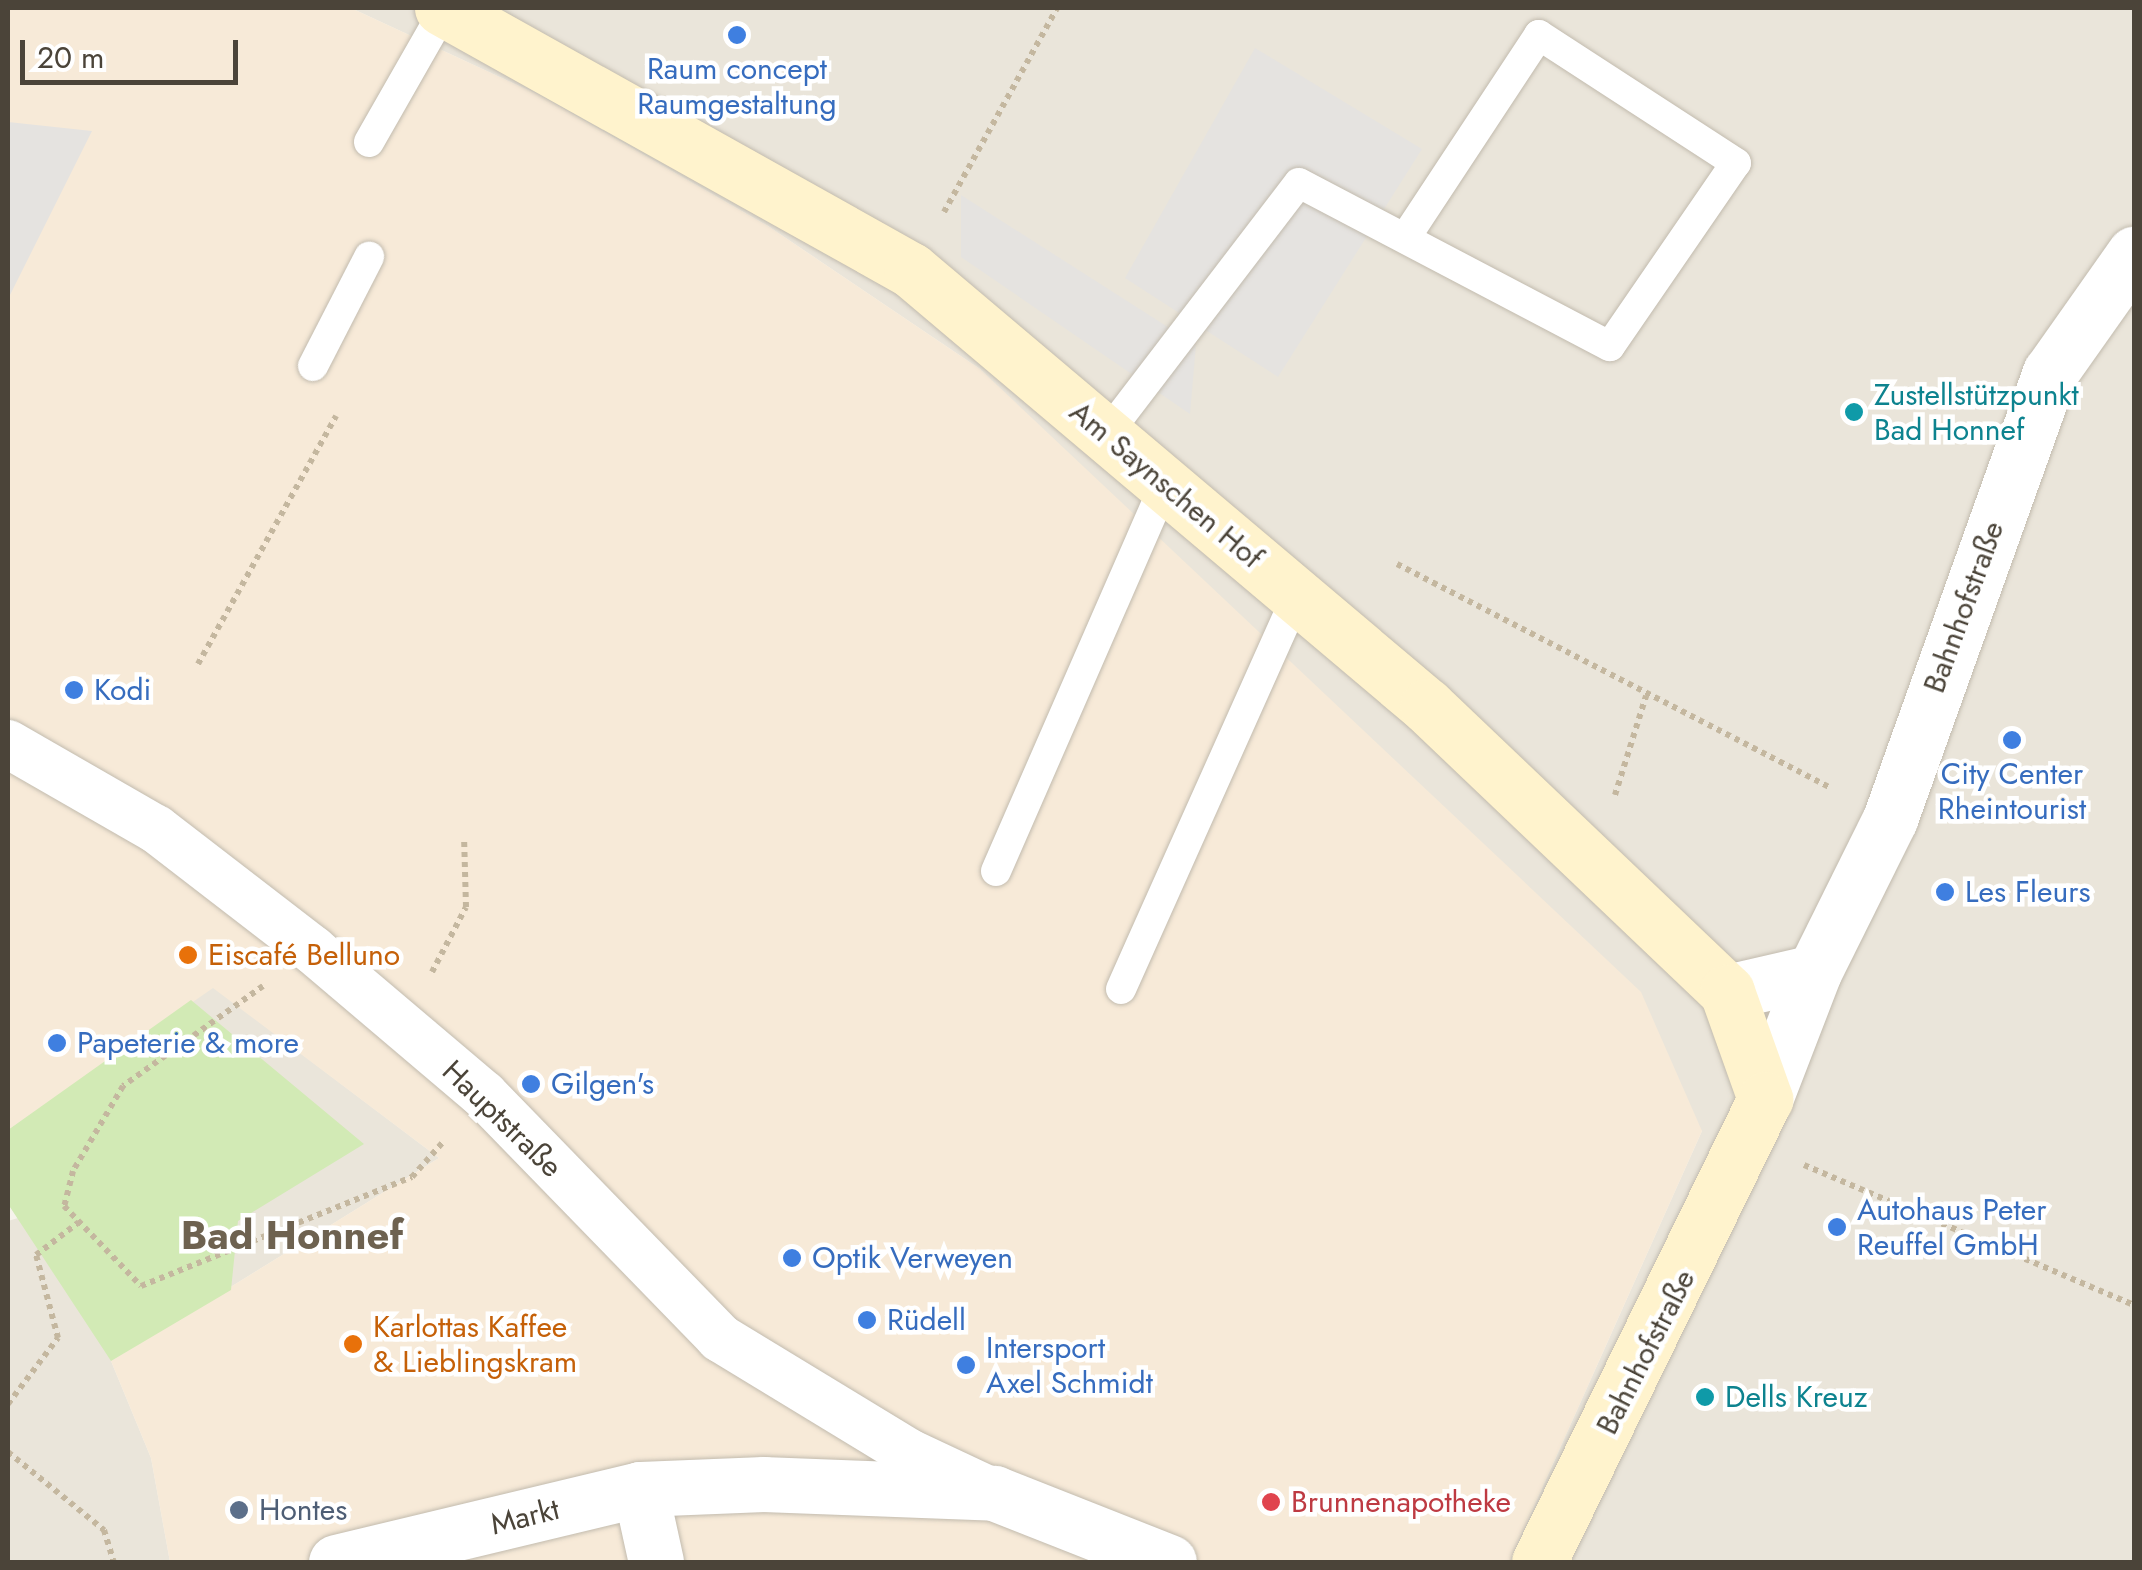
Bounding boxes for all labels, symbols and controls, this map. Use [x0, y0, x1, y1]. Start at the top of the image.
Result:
scale bar [25, 20, 242, 82]
marker: Raum concept Raumgestaltung [726, 24, 748, 46]
text: 20 m [37, 36, 104, 79]
place label: Raum concept Raumgestaltung [637, 51, 837, 122]
place label: Zustellstützpunkt Bad Honnef [1874, 377, 2079, 448]
street label: Am Saynschen Hof [1062, 394, 1270, 576]
marker: Zustellstützpunkt Bad Honnef [1843, 401, 1865, 423]
street label: Bahnhofstraße [1916, 516, 2012, 698]
place label: Kodi [94, 672, 151, 708]
marker: Kodi [63, 679, 85, 701]
marker: City Center Rheintourist [2001, 729, 2023, 751]
place label: City Center Rheintourist [1938, 756, 2086, 826]
place label: Les Fleurs [1965, 874, 2091, 910]
marker: Les Fleurs [1934, 881, 1956, 903]
place label: Eiscafé Belluno [208, 937, 400, 973]
marker: Eiscafé Belluno [177, 944, 199, 966]
place label: Papeterie & more [77, 1025, 299, 1061]
marker: Papeterie & more [46, 1032, 68, 1054]
street label: Hauptstraße [435, 1053, 569, 1185]
place label: Gilgen's [551, 1066, 654, 1102]
marker: Gilgen's [520, 1073, 542, 1095]
place label: Autohaus Peter Reuffel GmbH [1857, 1192, 2046, 1262]
district label: Bad Honnef [181, 1211, 403, 1259]
marker: Autohaus Peter Reuffel GmbH [1826, 1216, 1848, 1238]
place label: Optik Verweyen [812, 1240, 1013, 1276]
marker: Optik Verweyen [781, 1247, 803, 1269]
street label: Bahnhofstraße [1589, 1264, 1703, 1440]
place label: Rüdell [887, 1302, 966, 1338]
place label: Karlottas Kaffee & Lieblingskram [373, 1309, 577, 1380]
marker: Rüdell [856, 1309, 878, 1331]
place label: Intersport Axel Schmidt [986, 1330, 1153, 1400]
marker: Karlottas Kaffee & Lieblingskram [342, 1333, 364, 1355]
marker: Intersport Axel Schmidt [955, 1354, 977, 1376]
place label: Dells Kreuz [1725, 1379, 1868, 1415]
marker: Dells Kreuz [1694, 1386, 1716, 1408]
place label: Brunnenapotheke [1291, 1484, 1511, 1520]
street label: Markt [487, 1491, 563, 1543]
marker: Brunnenapotheke [1260, 1491, 1282, 1513]
place label: Hontes [259, 1492, 347, 1528]
marker: Hontes [228, 1499, 250, 1521]

